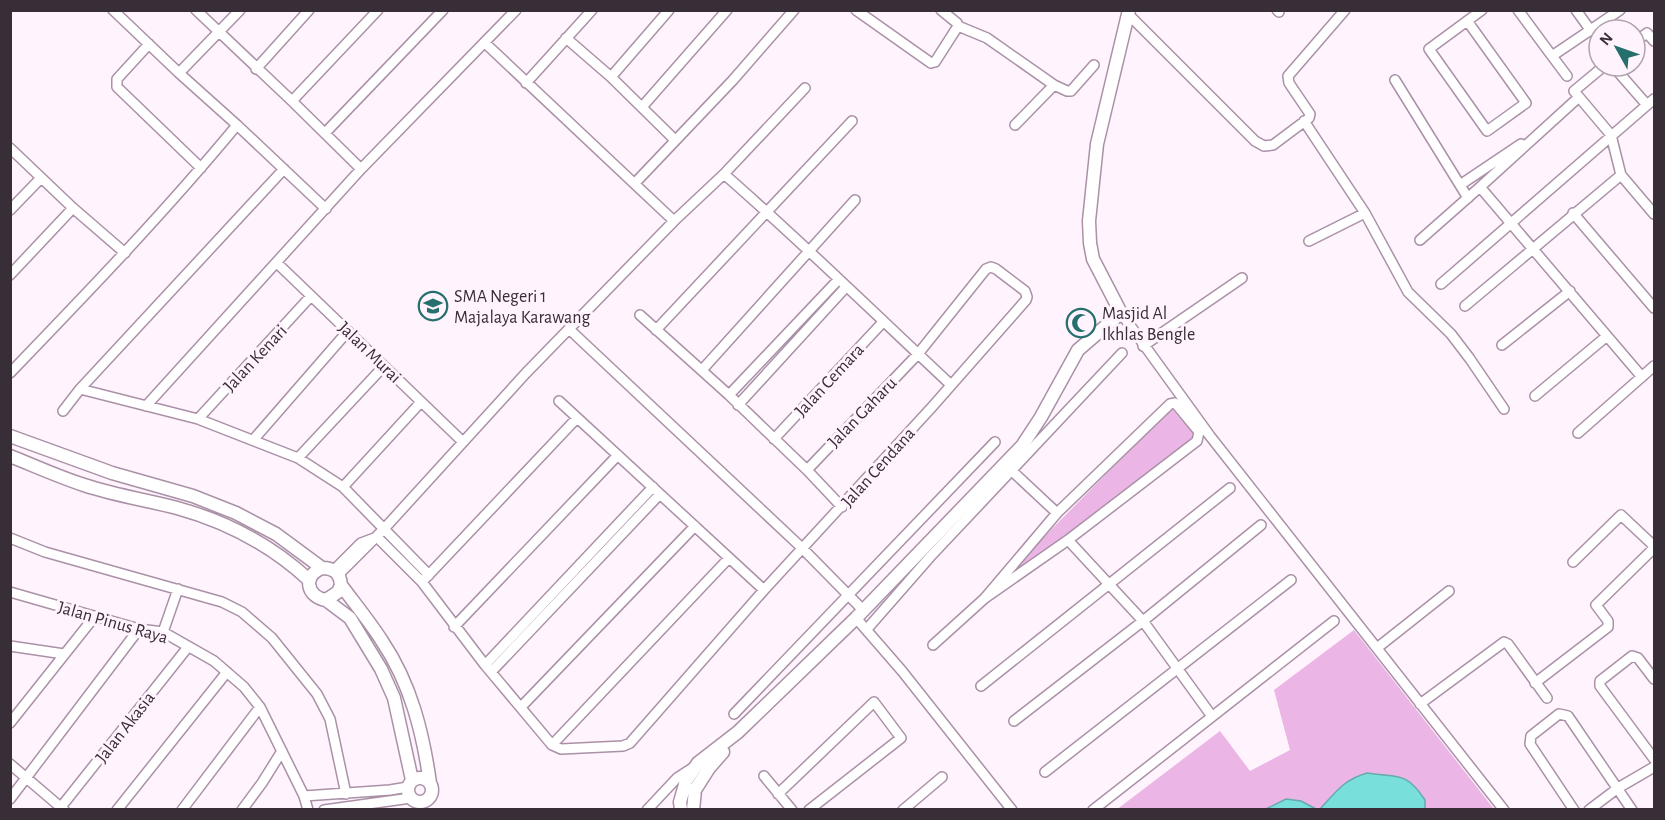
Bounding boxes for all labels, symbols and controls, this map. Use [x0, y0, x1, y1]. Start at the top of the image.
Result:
north arrow [1587, 18, 1647, 78]
text: N [1597, 30, 1616, 48]
place label: SMA Negeri 1 Majalaya Karawang [454, 288, 590, 327]
school or university icon: SMA Negeri 1 Majalaya Karawang [417, 290, 449, 322]
place label: Masjid Al Ikhlas Bengle [1102, 305, 1195, 344]
mosque icon: Masjid Al Ikhlas Bengle [1065, 307, 1097, 339]
street label: Jalan Murai [334, 319, 404, 387]
street label: Jalan Kenari [221, 322, 291, 395]
street label: Jalan Cemara [792, 341, 868, 421]
street label: Jalan Gaharu [825, 374, 900, 451]
street label: Jalan Cendana [839, 424, 919, 511]
street label: Jalan Pinus Raya [56, 599, 170, 647]
street label: Jalan Akasia [93, 689, 159, 766]

